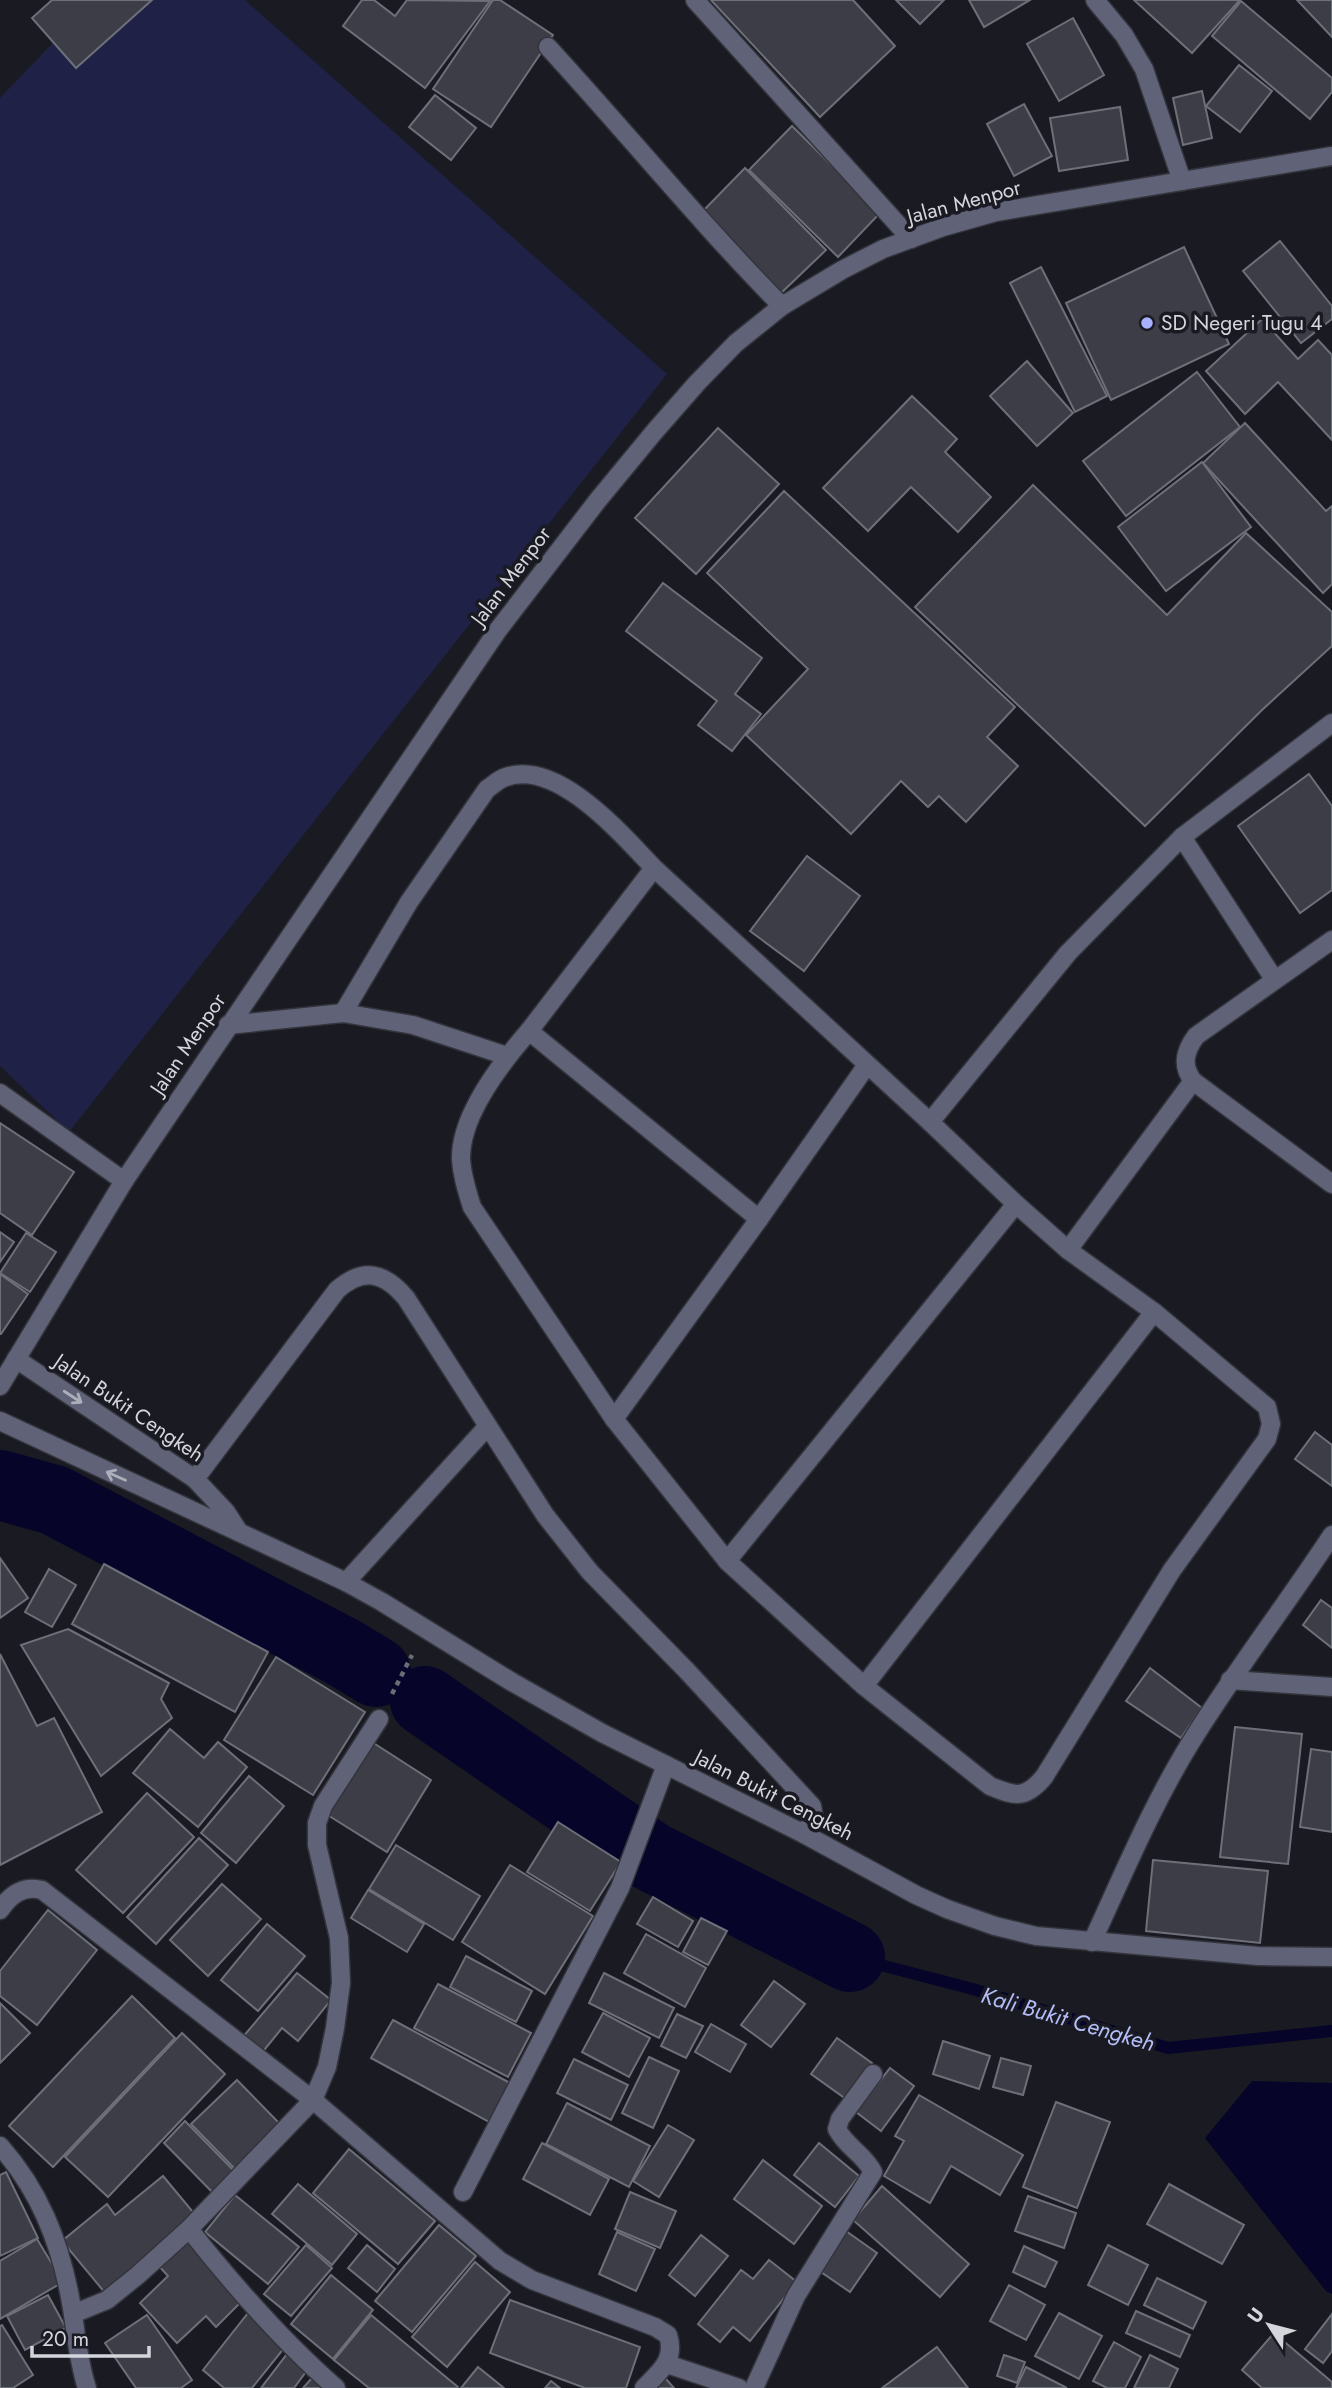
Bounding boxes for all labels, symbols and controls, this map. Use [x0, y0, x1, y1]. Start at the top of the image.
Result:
street label: Jalan Menpor [901, 172, 1025, 232]
place label: SD Negeri Tugu 4 [1161, 308, 1323, 338]
marker: SD Negeri Tugu 4 [1139, 315, 1155, 331]
street label: Jalan Menpor [462, 520, 559, 634]
street label: Jalan Menpor [141, 987, 234, 1103]
street label: Jalan Bukit Cengkeh [46, 1345, 210, 1469]
one-way arrow [62, 1390, 82, 1404]
one-way arrow [106, 1469, 127, 1482]
street label: Jalan Bukit Cengkeh [686, 1741, 859, 1848]
water label: Kali Bukit Cengkeh [977, 1978, 1159, 2060]
north arrow [1234, 2290, 1304, 2360]
text: U [1241, 2302, 1270, 2329]
scale bar [32, 2314, 149, 2358]
text: 20 m [42, 2324, 89, 2354]

